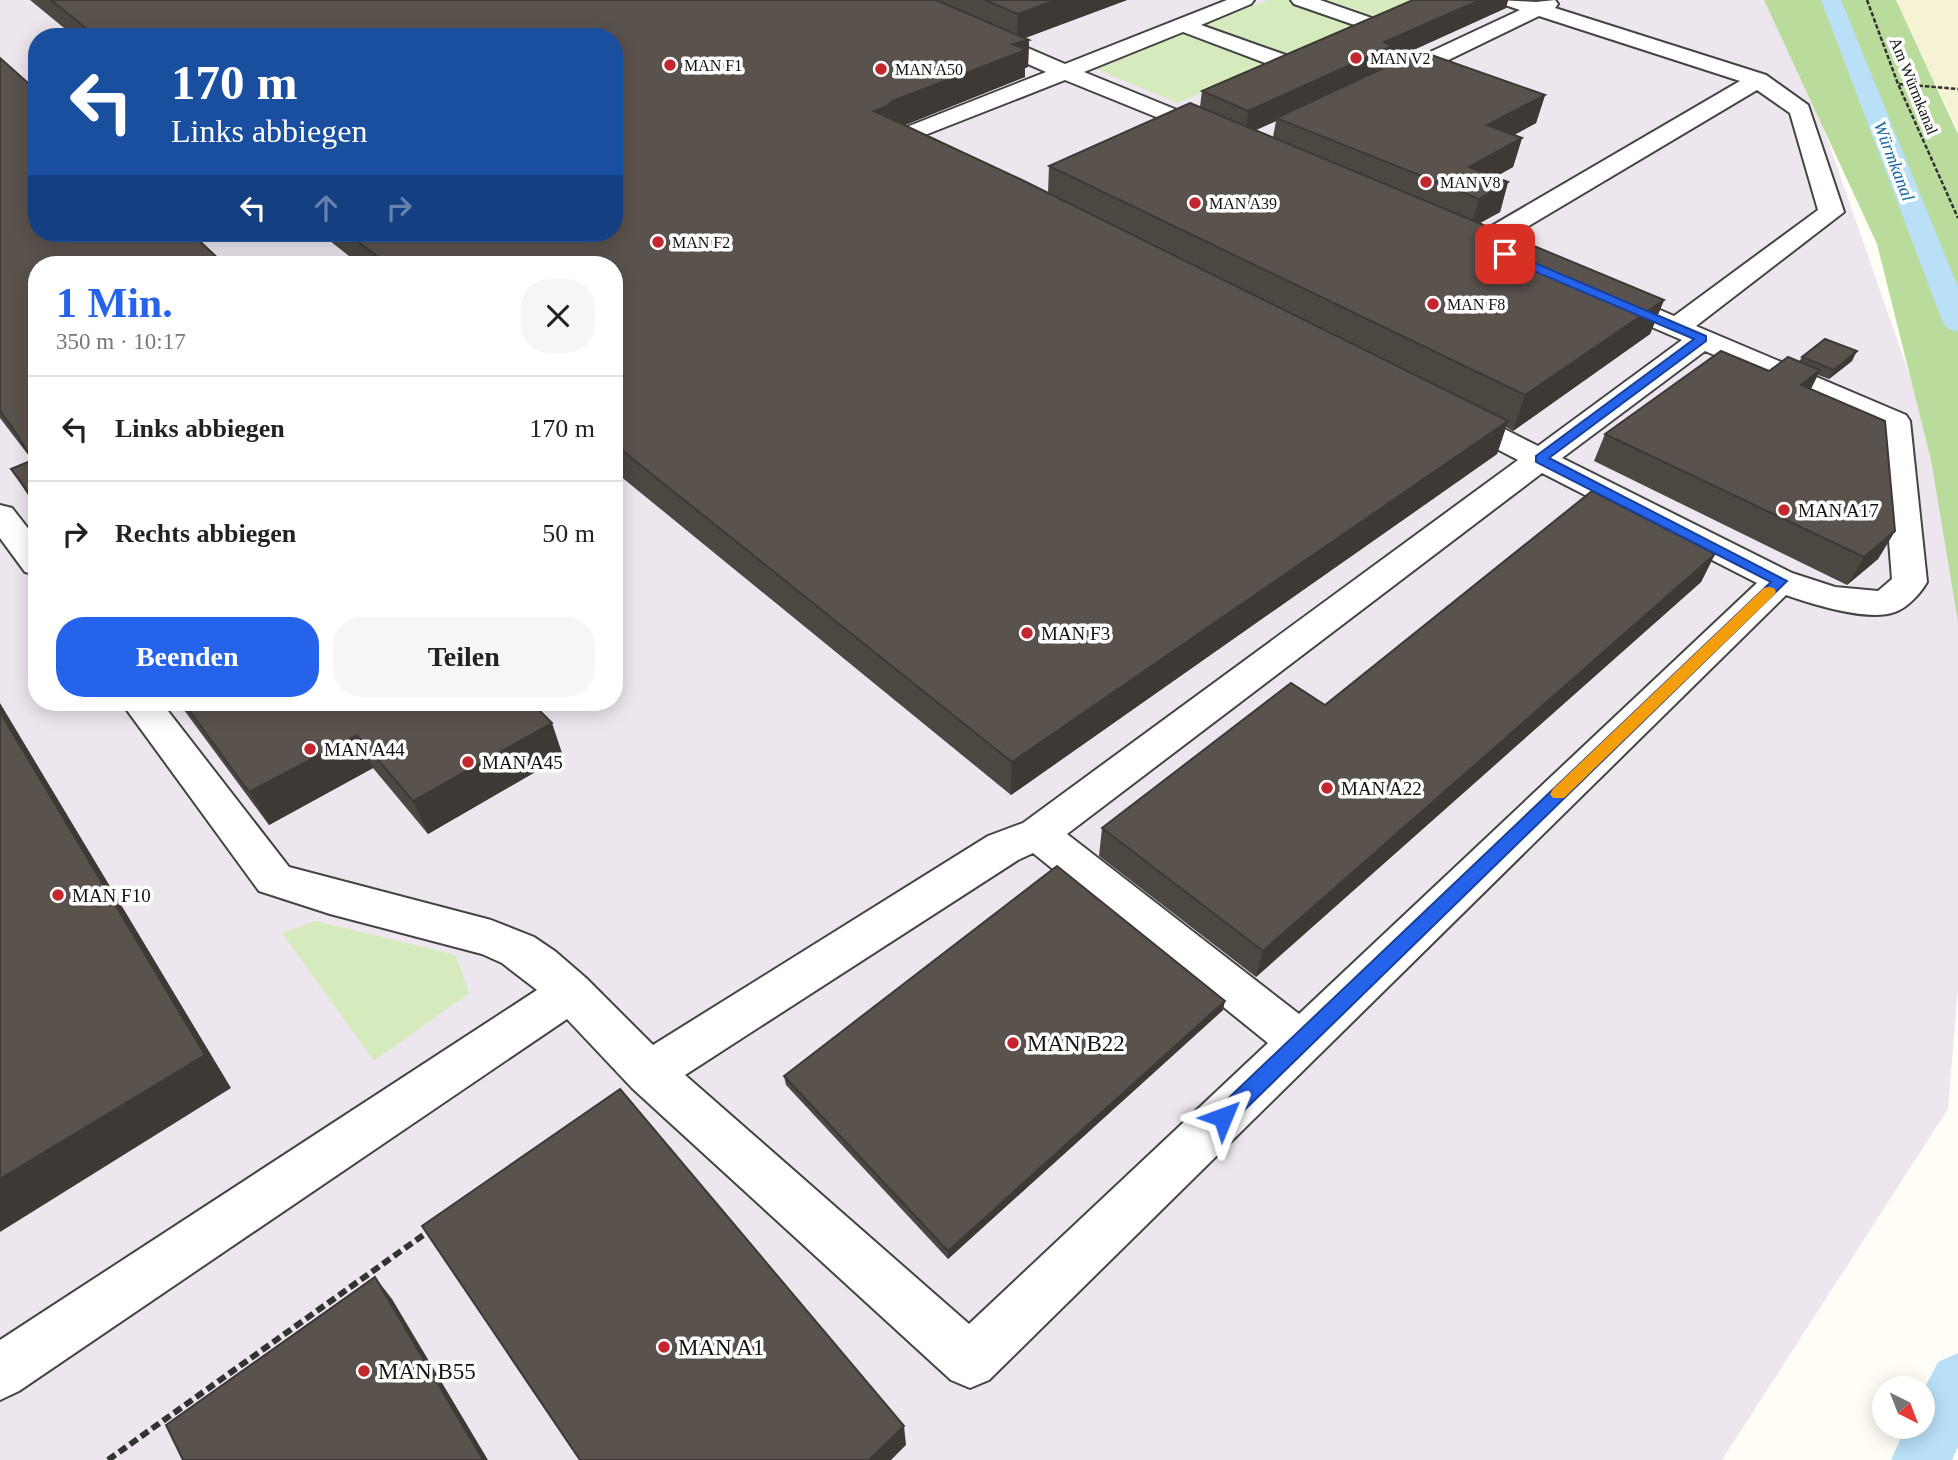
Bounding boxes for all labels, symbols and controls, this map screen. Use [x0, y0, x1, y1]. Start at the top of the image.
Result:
street label: Am Würmkanal [1887, 35, 1941, 138]
marker: MAN V2 [1348, 50, 1364, 66]
place label: MAN V2 [1370, 50, 1431, 67]
text: 170 m [171, 55, 298, 110]
icon: left [56, 56, 147, 147]
marker: MAN F1 [662, 57, 678, 73]
place label: MAN F1 [684, 57, 742, 74]
marker: MAN A50 [873, 61, 889, 77]
place label: MAN A50 [895, 61, 963, 78]
text: Links abbiegen [171, 113, 367, 149]
water label: Würmkanal [1870, 118, 1918, 204]
marker: MAN V8 [1418, 174, 1434, 190]
place label: MAN V8 [1440, 174, 1501, 191]
icon: left [234, 189, 272, 227]
icon: ahead [307, 189, 345, 227]
icon: right [380, 189, 418, 227]
marker: MAN A39 [1187, 195, 1203, 211]
place label: MAN A39 [1209, 195, 1277, 212]
pin [1475, 224, 1535, 284]
marker: MAN F2 [650, 234, 666, 250]
place label: MAN F2 [672, 234, 730, 251]
icon: arrive [1486, 235, 1524, 273]
button: close [521, 279, 595, 353]
text: 1 Min. [56, 280, 173, 326]
marker: MAN F8 [1425, 296, 1441, 312]
place label: MAN F8 [1447, 296, 1505, 313]
text: 350 m · 10:17 [56, 329, 186, 354]
icon: left [56, 410, 94, 448]
text: Links abbiegen [115, 414, 285, 443]
text: 170 m [529, 414, 595, 443]
place label: MAN A17 [1798, 500, 1879, 521]
marker: MAN A17 [1776, 502, 1792, 518]
icon: right [56, 515, 94, 553]
text: Rechts abbiegen [115, 519, 296, 548]
text: 50 m [542, 519, 595, 548]
button: Beenden [56, 617, 319, 697]
button: Teilen [333, 617, 595, 697]
place label: MAN F3 [1041, 623, 1110, 644]
marker: MAN F3 [1019, 625, 1035, 641]
place label: MAN A44 [324, 739, 405, 760]
marker: MAN A44 [302, 741, 318, 757]
place label: MAN A45 [482, 752, 563, 773]
marker: MAN A45 [460, 754, 476, 770]
place label: MAN A22 [1341, 778, 1422, 799]
marker: MAN A22 [1319, 780, 1335, 796]
place label: MAN F10 [72, 885, 151, 906]
marker: MAN F10 [50, 887, 66, 903]
place label: MAN B22 [1027, 1031, 1125, 1056]
marker: MAN B22 [1005, 1035, 1021, 1051]
position arrow [1186, 1080, 1260, 1154]
place label: MAN A1 [678, 1335, 764, 1360]
marker: MAN A1 [656, 1339, 672, 1355]
place label: MAN B55 [378, 1359, 476, 1384]
marker: MAN B55 [356, 1363, 372, 1379]
north arrow [1872, 1376, 1936, 1438]
map controls [1872, 1376, 1935, 1439]

